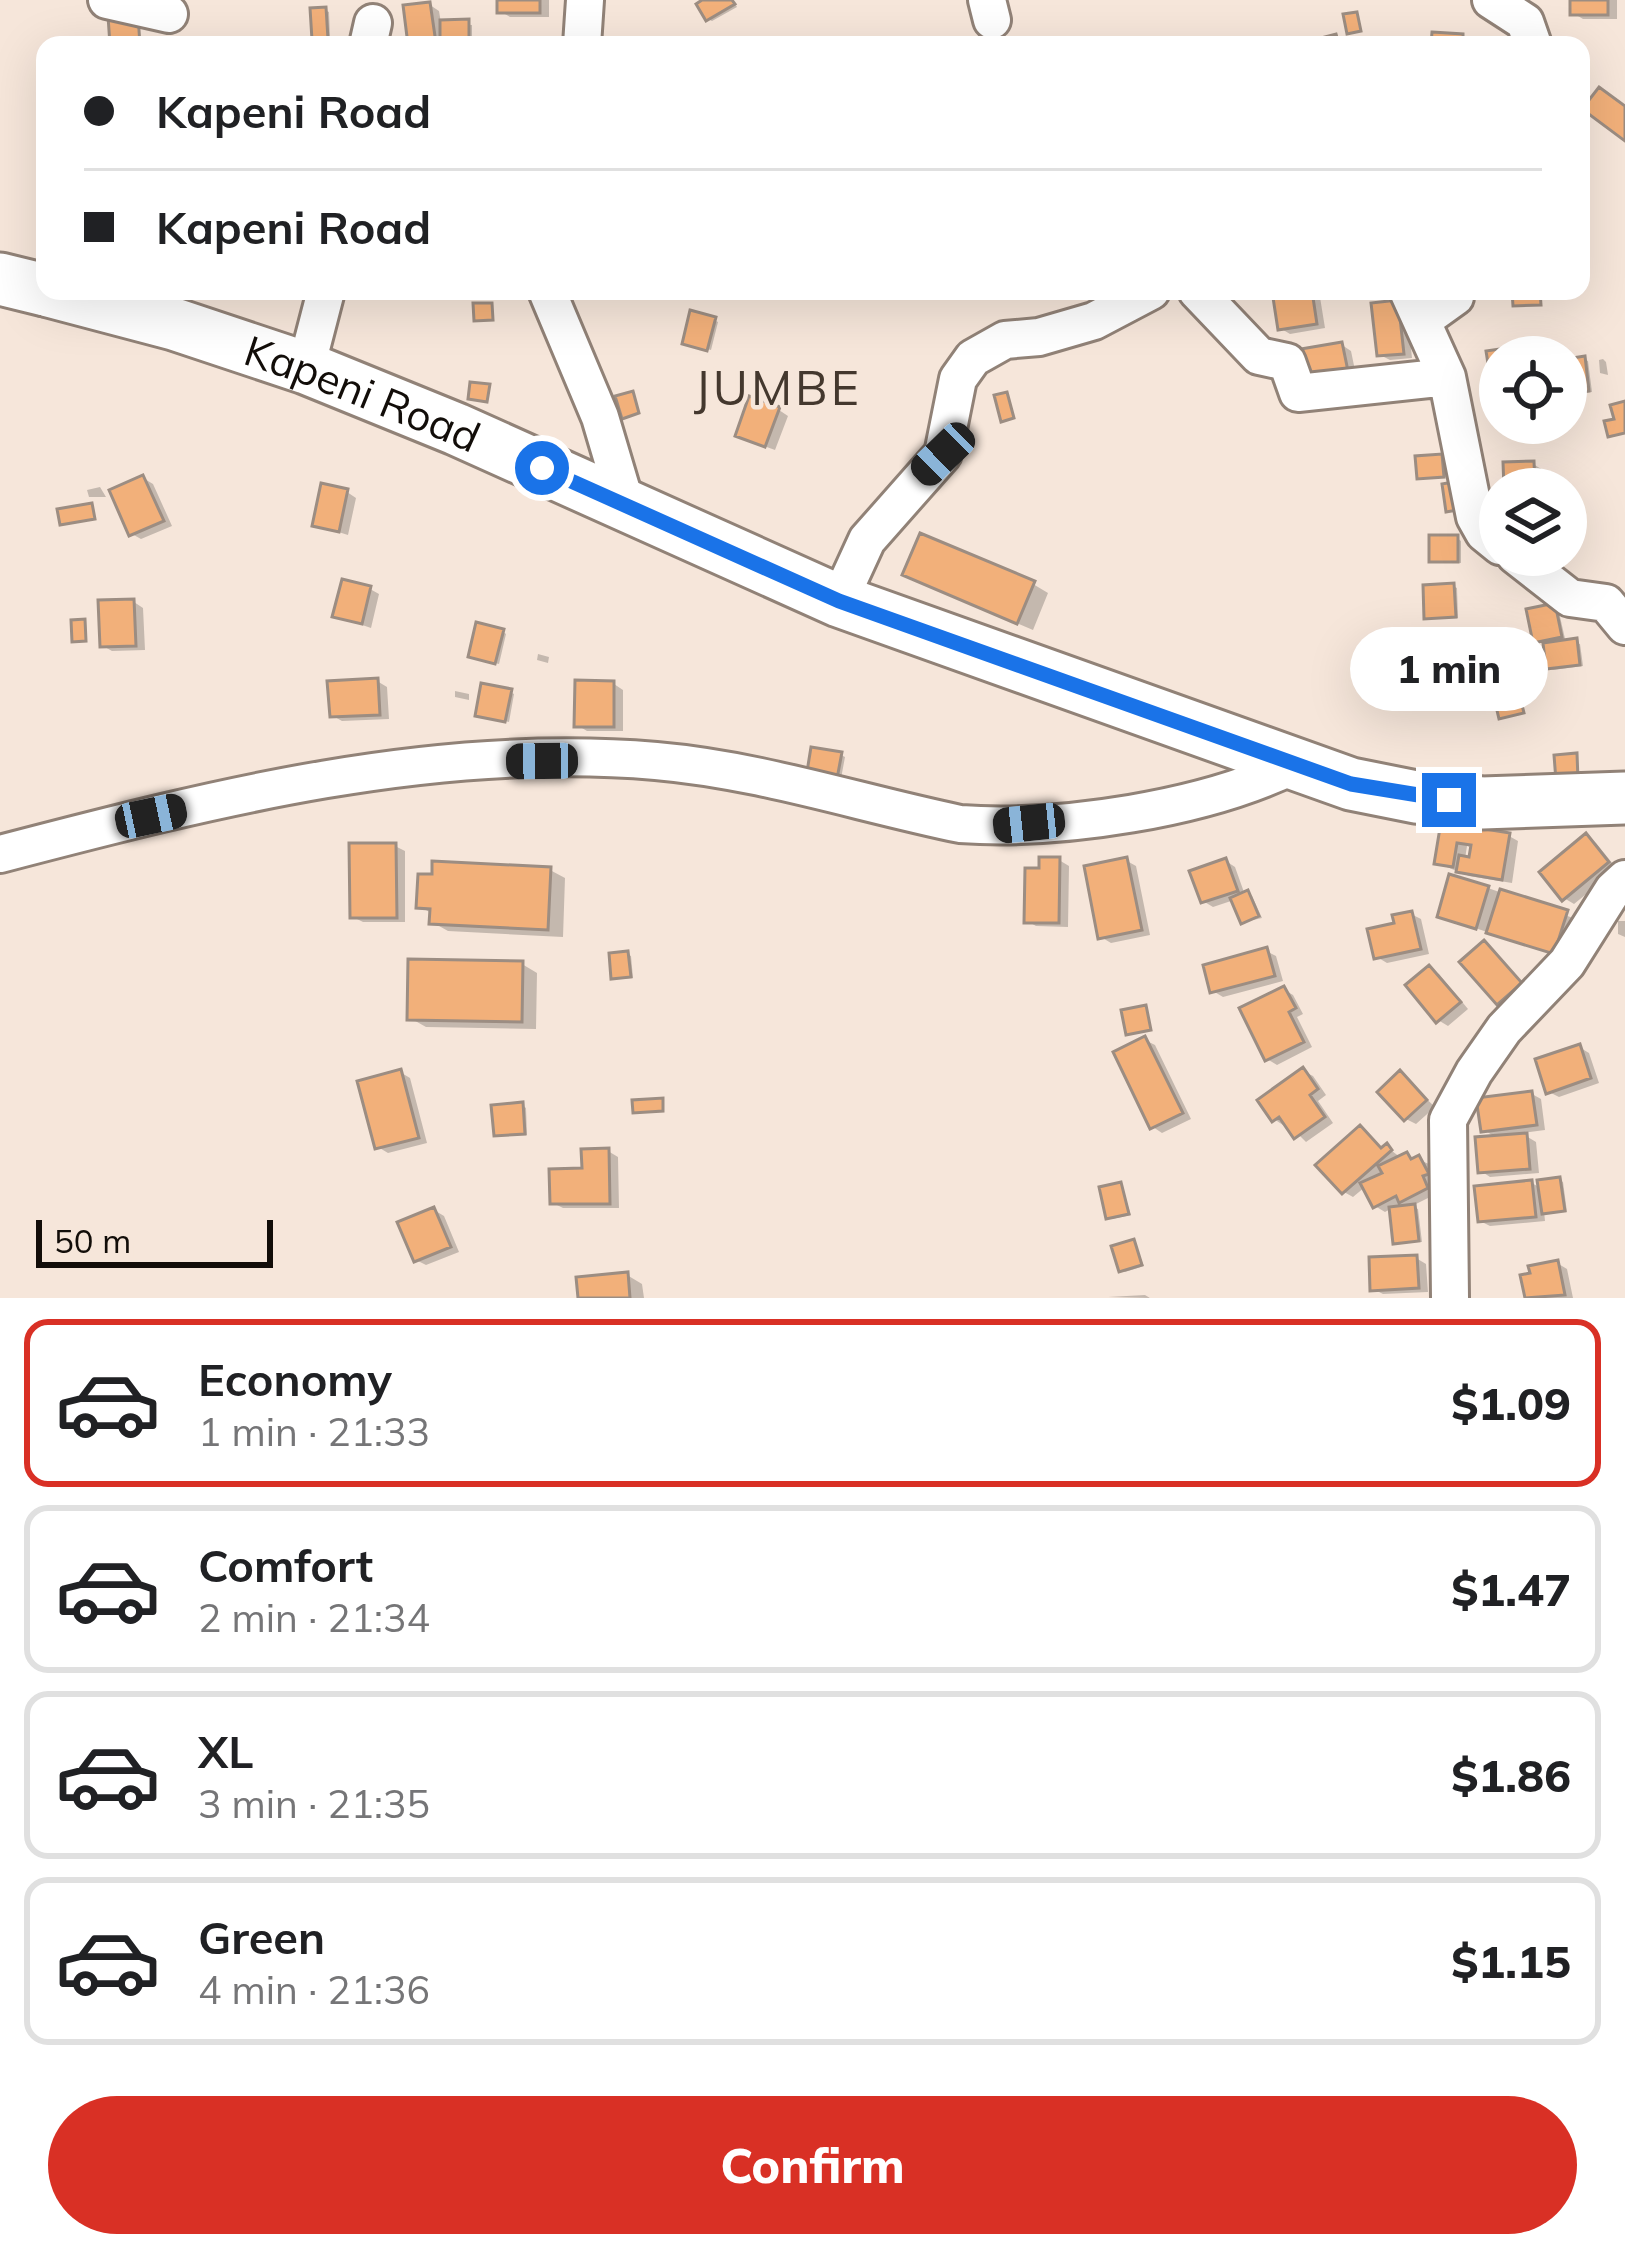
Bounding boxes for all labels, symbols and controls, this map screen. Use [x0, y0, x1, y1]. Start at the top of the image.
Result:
text: Kapeni Road [156, 83, 431, 139]
text: Kapeni Road [156, 199, 431, 255]
street label: Kapeni Road [238, 323, 489, 463]
map controls [1479, 336, 1587, 576]
button: locate [1479, 336, 1587, 444]
district label: JUMBE [694, 357, 862, 417]
car [905, 416, 981, 492]
route start [515, 441, 569, 495]
button: layers [1479, 468, 1587, 576]
callout: 1 min [1350, 626, 1548, 710]
text: 1 min [1397, 644, 1501, 693]
car [506, 742, 578, 780]
route end [1422, 773, 1476, 827]
car [112, 791, 190, 841]
car [991, 801, 1067, 845]
scale bar [36, 1214, 273, 1267]
text: 50 m [54, 1220, 131, 1261]
icon: car [54, 1349, 162, 1457]
text: Economy [198, 1351, 392, 1407]
text: $1.09 [1451, 1375, 1571, 1431]
text: 1 min · 21:33 [198, 1407, 430, 1456]
icon: car [54, 1535, 162, 1643]
text: Comfort [198, 1537, 373, 1593]
text: $1.47 [1451, 1561, 1571, 1617]
text: 2 min · 21:34 [198, 1593, 430, 1642]
icon: car [54, 1721, 162, 1829]
text: XL [198, 1723, 253, 1779]
text: $1.86 [1451, 1747, 1571, 1803]
text: 3 min · 21:35 [198, 1779, 430, 1828]
icon: car [54, 1907, 162, 2015]
text: Green [198, 1909, 325, 1965]
text: $1.15 [1451, 1933, 1571, 1989]
text: 4 min · 21:36 [198, 1965, 430, 2014]
button: Confirm [48, 2096, 1577, 2234]

